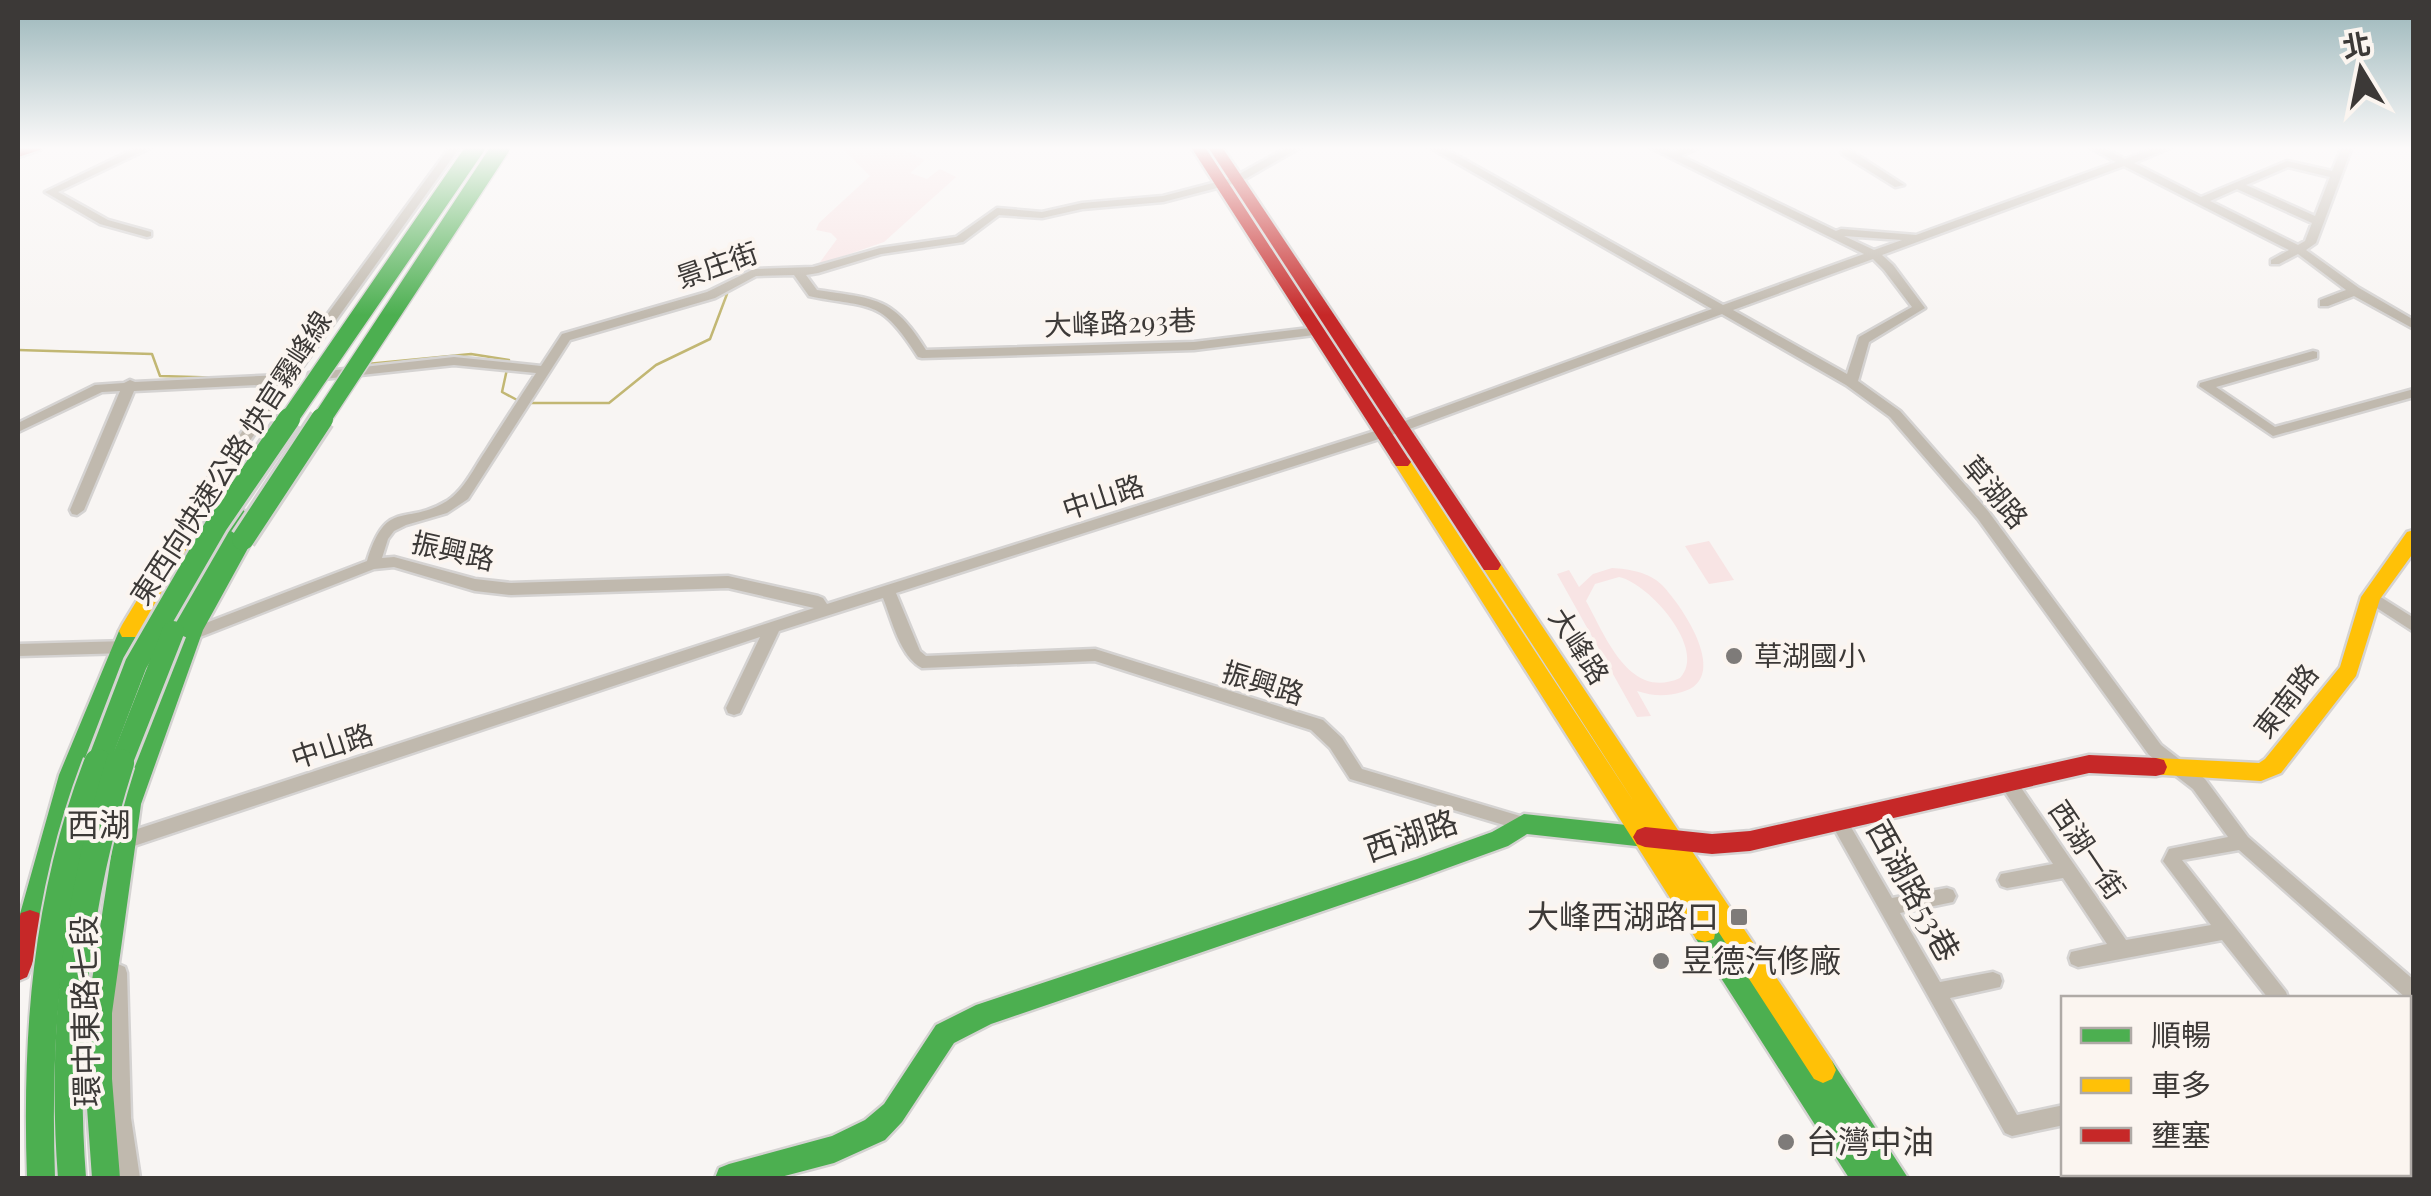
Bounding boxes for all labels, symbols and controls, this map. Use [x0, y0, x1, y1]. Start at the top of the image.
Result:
north arrow [2311, 20, 2411, 120]
text: 北 [2339, 23, 2373, 65]
street label: 景庄街 [671, 232, 762, 295]
street label: 大峰路293巷 [1043, 300, 1197, 343]
street label: 東西向快速公路 快官霧峰線 [121, 303, 339, 611]
street label: 草湖路 [1955, 447, 2037, 535]
street label: 中山路 [1057, 465, 1148, 526]
street label: 振興路 [408, 522, 498, 577]
street label: 大峰路 [1542, 600, 1619, 690]
place label: 草湖國小 [1754, 636, 1866, 673]
marker: 草湖國小 [1723, 645, 1745, 667]
street label: 振興路 [1218, 652, 1309, 712]
street label: 東南路 [2244, 656, 2325, 745]
street label: 中山路 [286, 714, 377, 775]
street label: 西湖一街 [2042, 792, 2135, 906]
street label: 西湖路 [1358, 798, 1463, 870]
district label: 西湖 [67, 801, 131, 844]
street label: 西湖路53巷 [1859, 811, 1972, 968]
place label: 大峰西湖路口 [1527, 893, 1719, 936]
marker: 大峰西湖路口 [1728, 906, 1750, 928]
street label: 環中東路七段 [60, 915, 107, 1107]
place label: 昱德汽修廠 [1681, 937, 1841, 980]
marker: 昱德汽修廠 [1650, 950, 1672, 972]
legend [2061, 996, 2411, 1176]
text: 順暢 [2151, 1014, 2211, 1054]
text: 車多 [2151, 1064, 2211, 1104]
text: 壅塞 [2151, 1114, 2211, 1154]
place label: 台灣中油 [1806, 1118, 1934, 1161]
marker: 台灣中油 [1775, 1131, 1797, 1153]

